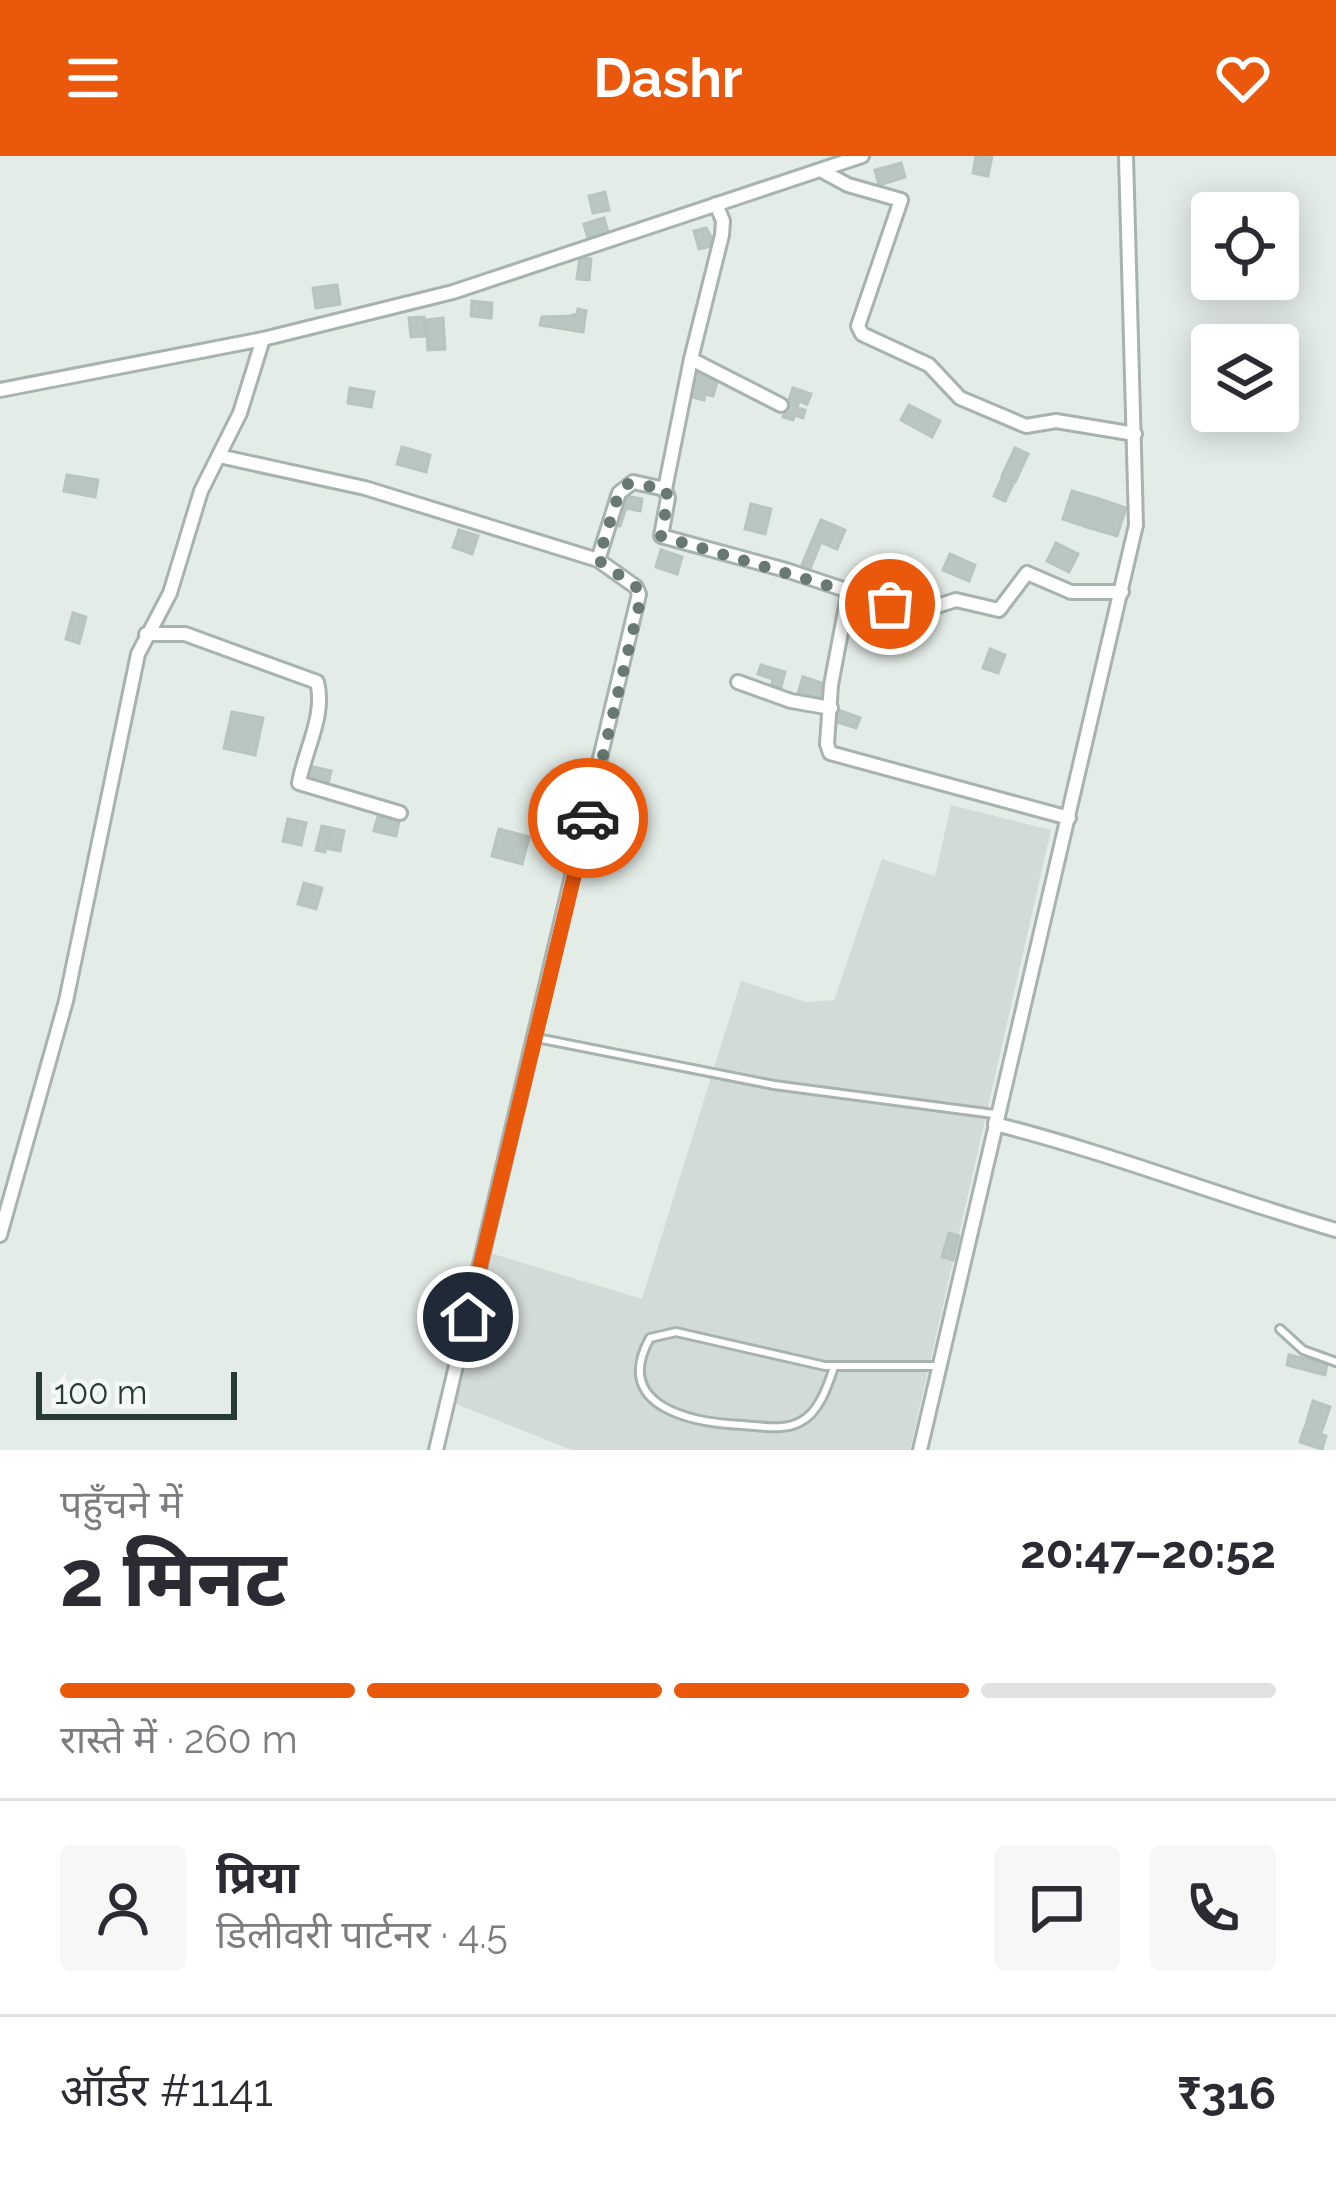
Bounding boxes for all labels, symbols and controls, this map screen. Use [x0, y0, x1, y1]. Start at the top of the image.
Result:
icon: menu [60, 45, 126, 111]
icon: heart [1210, 45, 1276, 111]
text: Dashr [593, 46, 743, 110]
map controls [1191, 192, 1299, 432]
button: locate [1191, 192, 1299, 300]
button: layers [1191, 324, 1299, 432]
pin [839, 553, 941, 655]
icon: bag [857, 571, 923, 637]
courier [528, 758, 648, 878]
icon: car [555, 785, 621, 851]
pin [417, 1266, 519, 1368]
icon: home [435, 1284, 501, 1350]
scale bar [36, 1366, 237, 1419]
text: 100 m [54, 1373, 147, 1412]
text: पहुँचने में [60, 1481, 183, 1527]
text: 20:47–20:52 [1020, 1526, 1276, 1579]
text: 2 मिनट [60, 1533, 286, 1624]
text: रास्ते में · 260 m [60, 1716, 297, 1762]
button: person [60, 1845, 186, 1971]
button: chat [994, 1845, 1120, 1971]
button: phone [1150, 1845, 1276, 1971]
text: प्रिया [216, 1851, 299, 1904]
text: डिलीवरी पार्टनर · 4.5 [216, 1911, 508, 1957]
text: ऑर्डर #1141 [60, 2064, 273, 2117]
text: ₹316 [1177, 2067, 1276, 2120]

